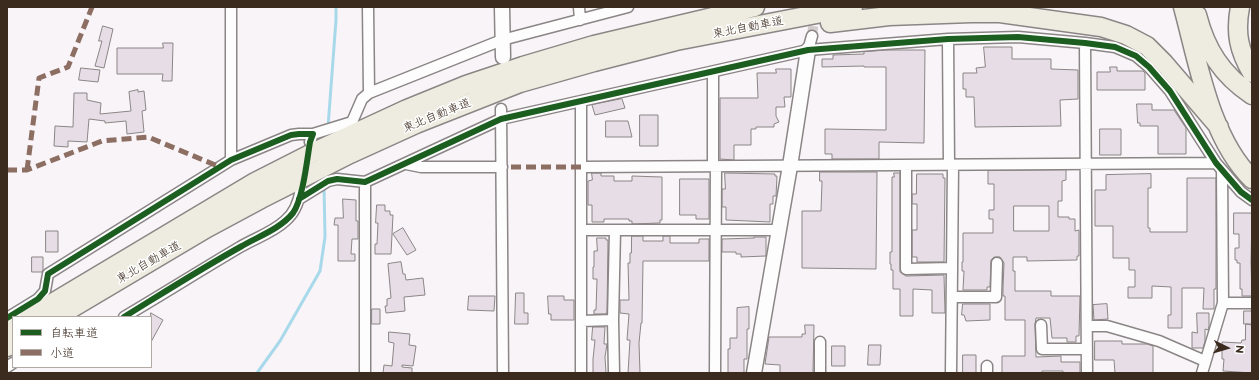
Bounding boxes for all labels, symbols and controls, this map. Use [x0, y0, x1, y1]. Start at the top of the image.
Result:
street label: 東北自動車道 [711, 14, 785, 42]
street label: 東北自動車道 [401, 96, 473, 136]
street label: 東北自動車道 [114, 239, 184, 287]
legend [12, 316, 152, 368]
text: 自転車道 [50, 326, 98, 341]
north arrow [1207, 328, 1247, 368]
text: N [1233, 344, 1246, 354]
text: 小道 [50, 346, 74, 361]

